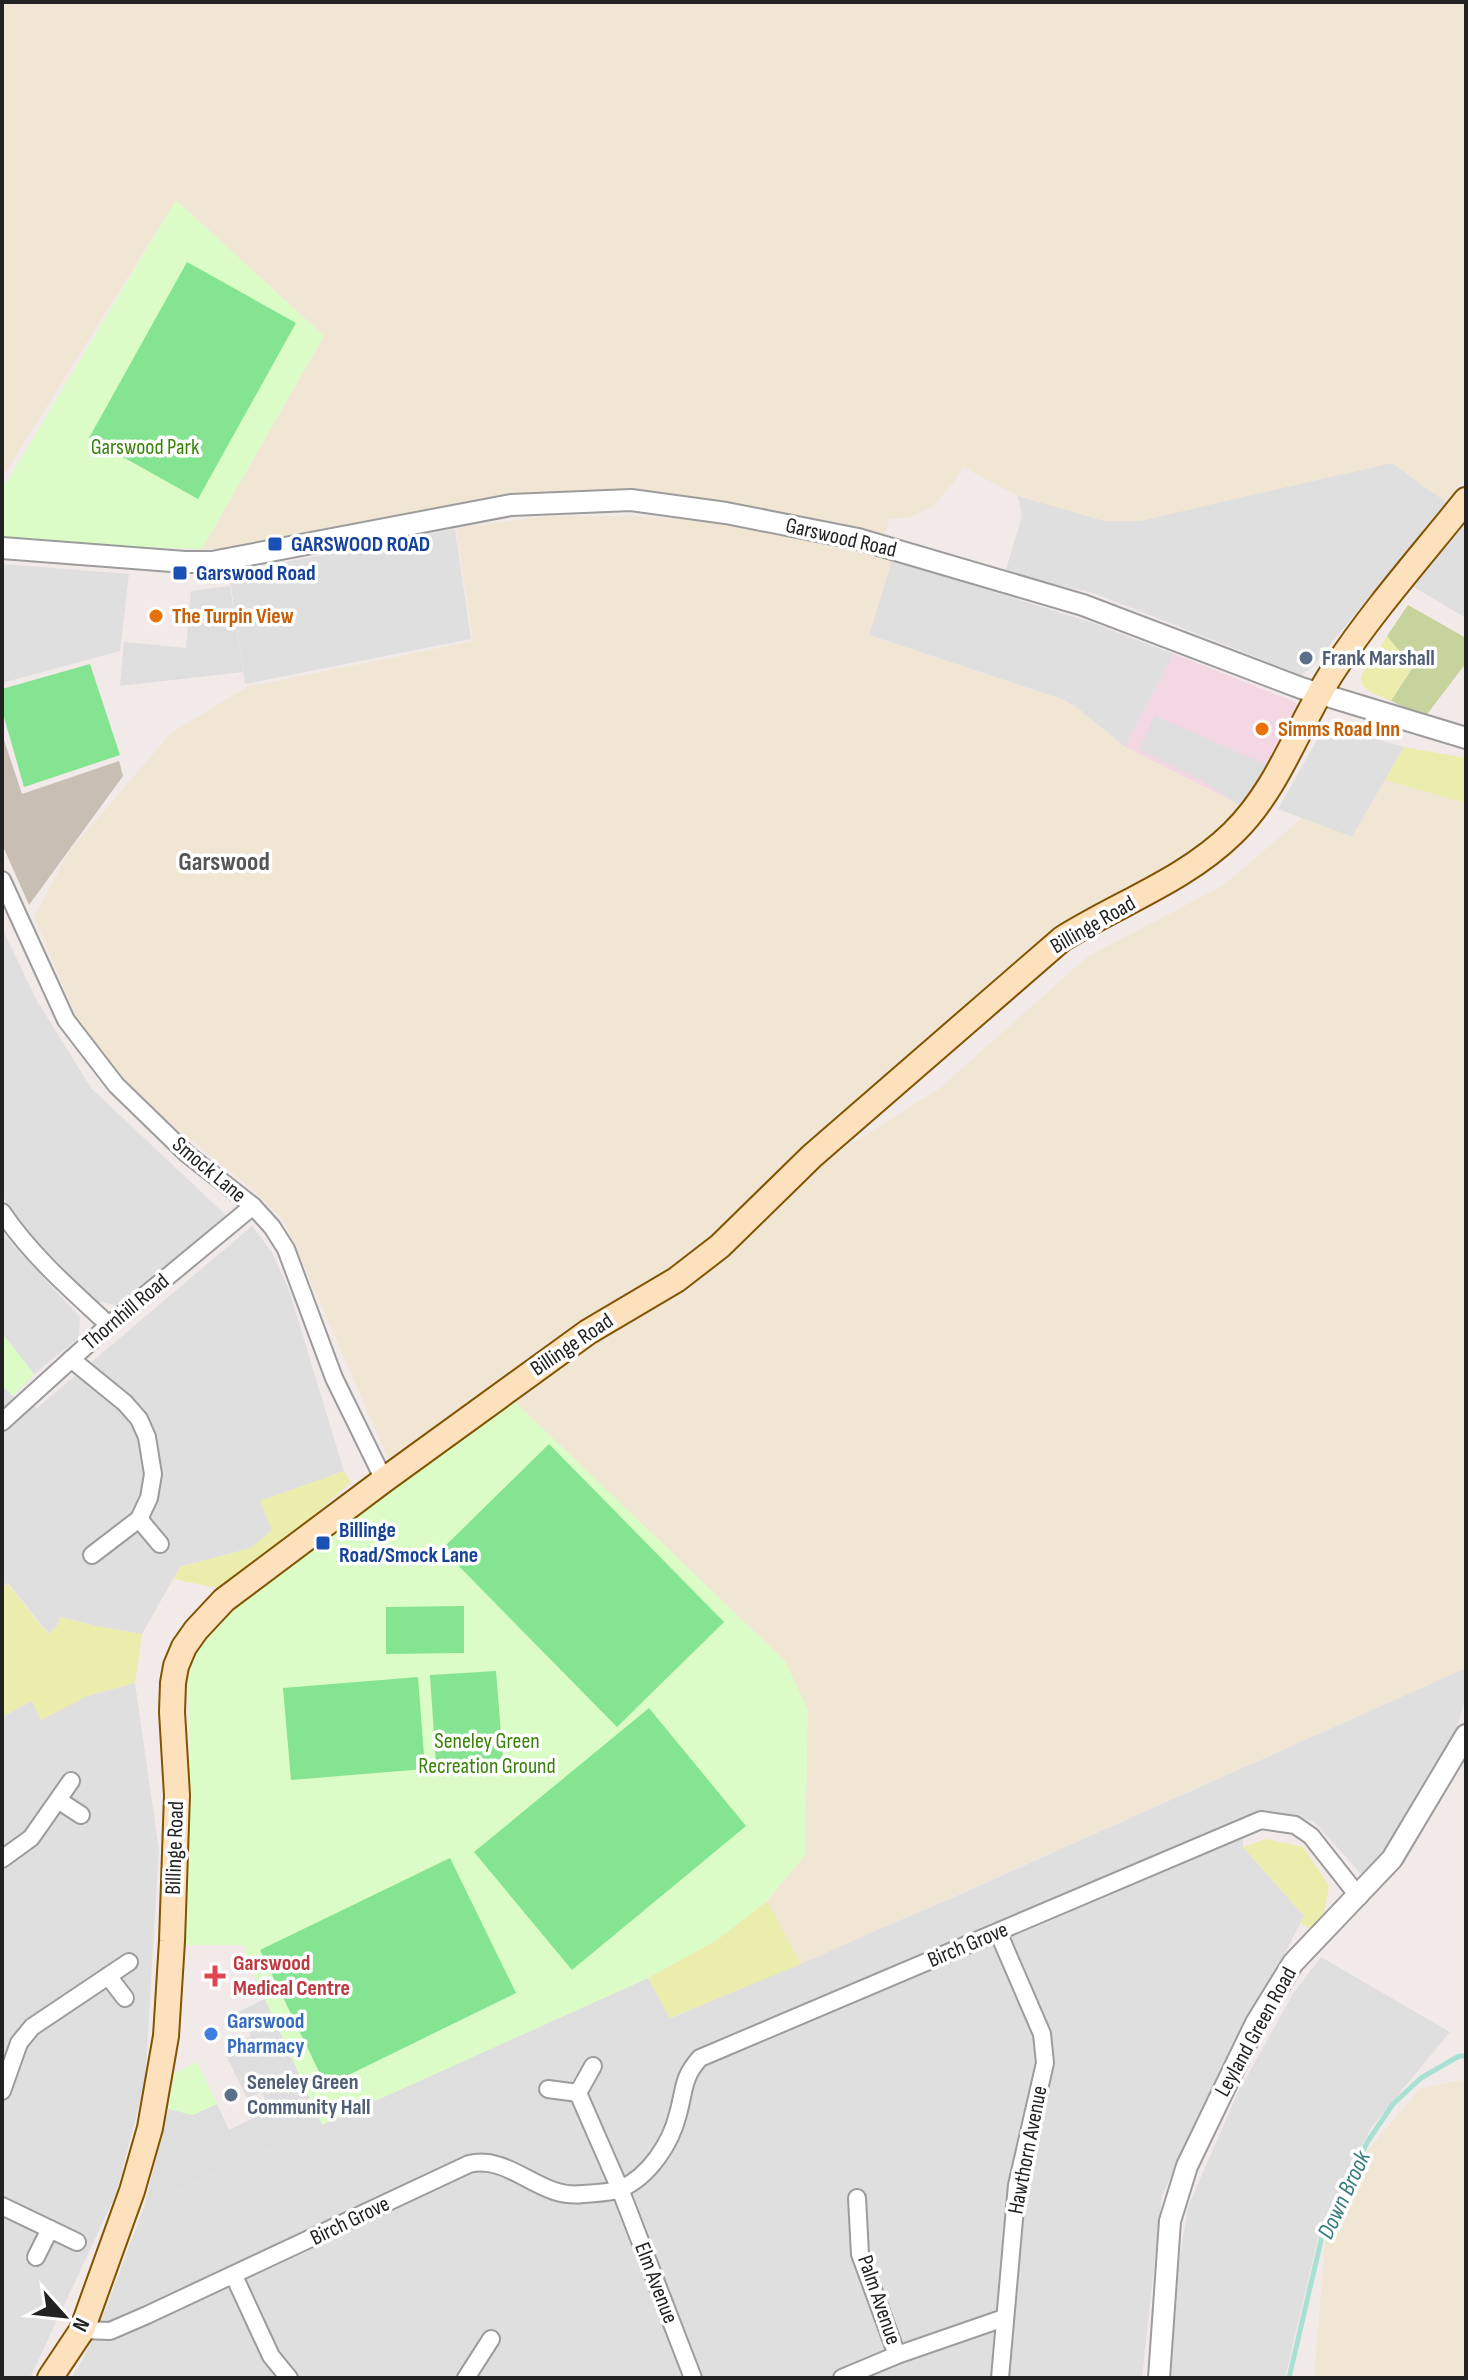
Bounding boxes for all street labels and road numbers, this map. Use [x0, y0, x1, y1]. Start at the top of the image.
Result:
street label: Garswood Road [783, 512, 899, 564]
street label: Billinge Road [1046, 890, 1140, 960]
street label: Smock Lane [167, 1131, 251, 1209]
street label: Thornhill Road [77, 1268, 175, 1356]
street label: Billinge Road [526, 1308, 618, 1382]
street label: Billinge Road [160, 1801, 190, 1895]
street label: Birch Grove [924, 1916, 1012, 1974]
street label: Leyland Green Road [1209, 1962, 1303, 2102]
street label: Hawthorn Avenue [1002, 2084, 1054, 2216]
street label: Birch Grove [306, 2190, 394, 2252]
street label: Elm Avenue [628, 2239, 684, 2327]
street label: Palm Avenue [851, 2252, 907, 2348]

